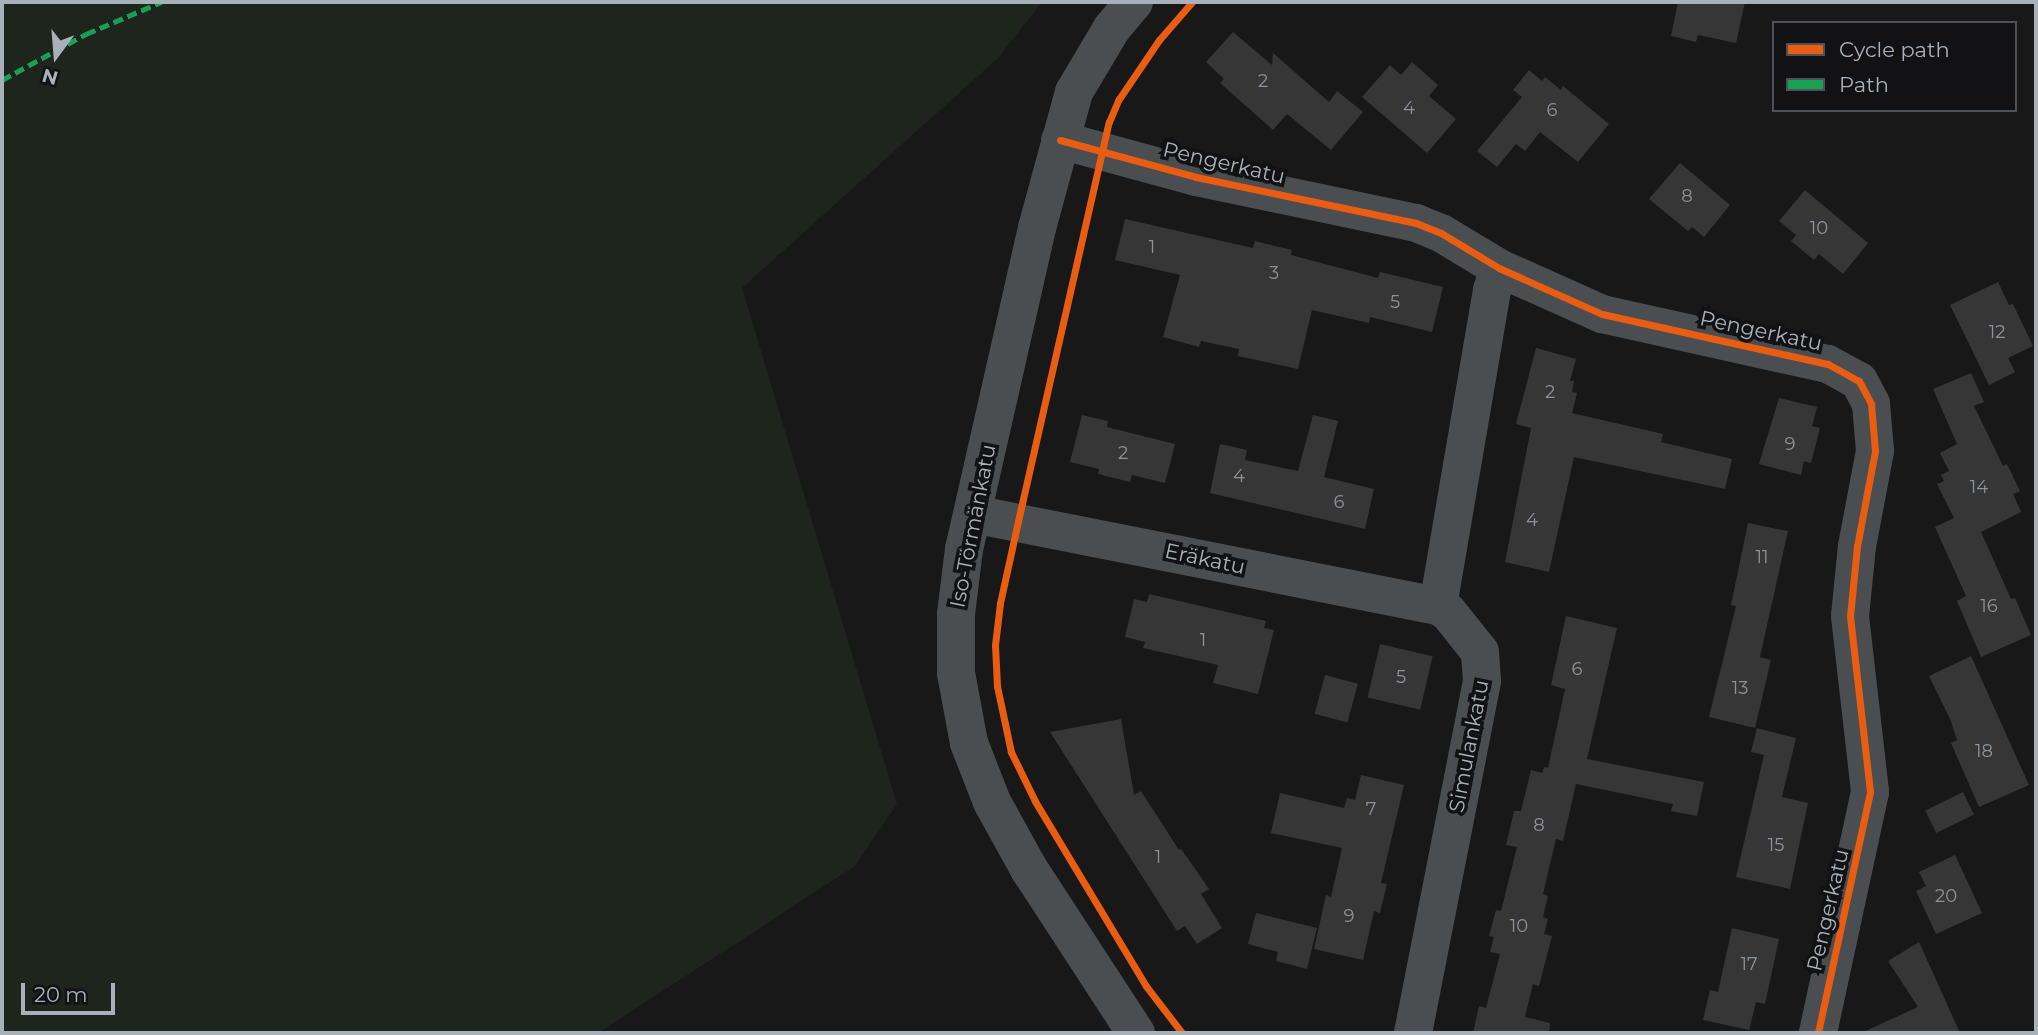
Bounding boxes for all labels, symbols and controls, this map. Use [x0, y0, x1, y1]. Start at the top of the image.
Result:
north arrow [21, 21, 91, 91]
legend [1772, 21, 2017, 112]
text: Cycle path [1839, 37, 1950, 62]
text: N [40, 63, 61, 90]
house number: 2 [1258, 70, 1268, 92]
text: Path [1839, 72, 1889, 97]
house number: 4 [1403, 97, 1415, 119]
house number: 6 [1547, 99, 1557, 121]
street label: Pengerkatu [1161, 137, 1287, 189]
house number: 8 [1681, 185, 1693, 207]
house number: 10 [1810, 217, 1828, 239]
house number: 1 [1149, 236, 1155, 258]
house number: 3 [1269, 262, 1279, 284]
house number: 5 [1390, 291, 1400, 313]
street label: Pengerkatu [1698, 306, 1824, 356]
house number: 12 [1989, 321, 2005, 343]
house number: 2 [1545, 381, 1555, 403]
house number: 9 [1785, 433, 1795, 455]
street label: Iso-Törmänkatu [945, 442, 1001, 610]
house number: 2 [1118, 442, 1128, 464]
house number: 4 [1233, 465, 1245, 487]
house number: 14 [1970, 476, 1988, 498]
house number: 6 [1334, 491, 1344, 513]
house number: 4 [1526, 509, 1538, 531]
street label: Eräkatu [1163, 538, 1247, 580]
house number: 11 [1756, 546, 1768, 568]
house number: 16 [1980, 595, 1998, 617]
house number: 1 [1200, 629, 1206, 651]
house number: 6 [1572, 658, 1582, 680]
house number: 5 [1396, 666, 1406, 688]
house number: 13 [1732, 677, 1748, 699]
street label: Simulankatu [1444, 678, 1494, 814]
house number: 18 [1975, 740, 1993, 762]
house number: 7 [1366, 798, 1376, 820]
house number: 8 [1533, 814, 1545, 836]
house number: 15 [1768, 834, 1784, 856]
house number: 1 [1155, 846, 1161, 868]
street label: Pengerkatu [1802, 847, 1854, 973]
house number: 20 [1935, 885, 1957, 907]
house number: 9 [1344, 905, 1354, 927]
house number: 10 [1510, 915, 1528, 937]
house number: 17 [1740, 953, 1758, 975]
scale bar [24, 968, 119, 1012]
text: 20 m [34, 982, 88, 1007]

